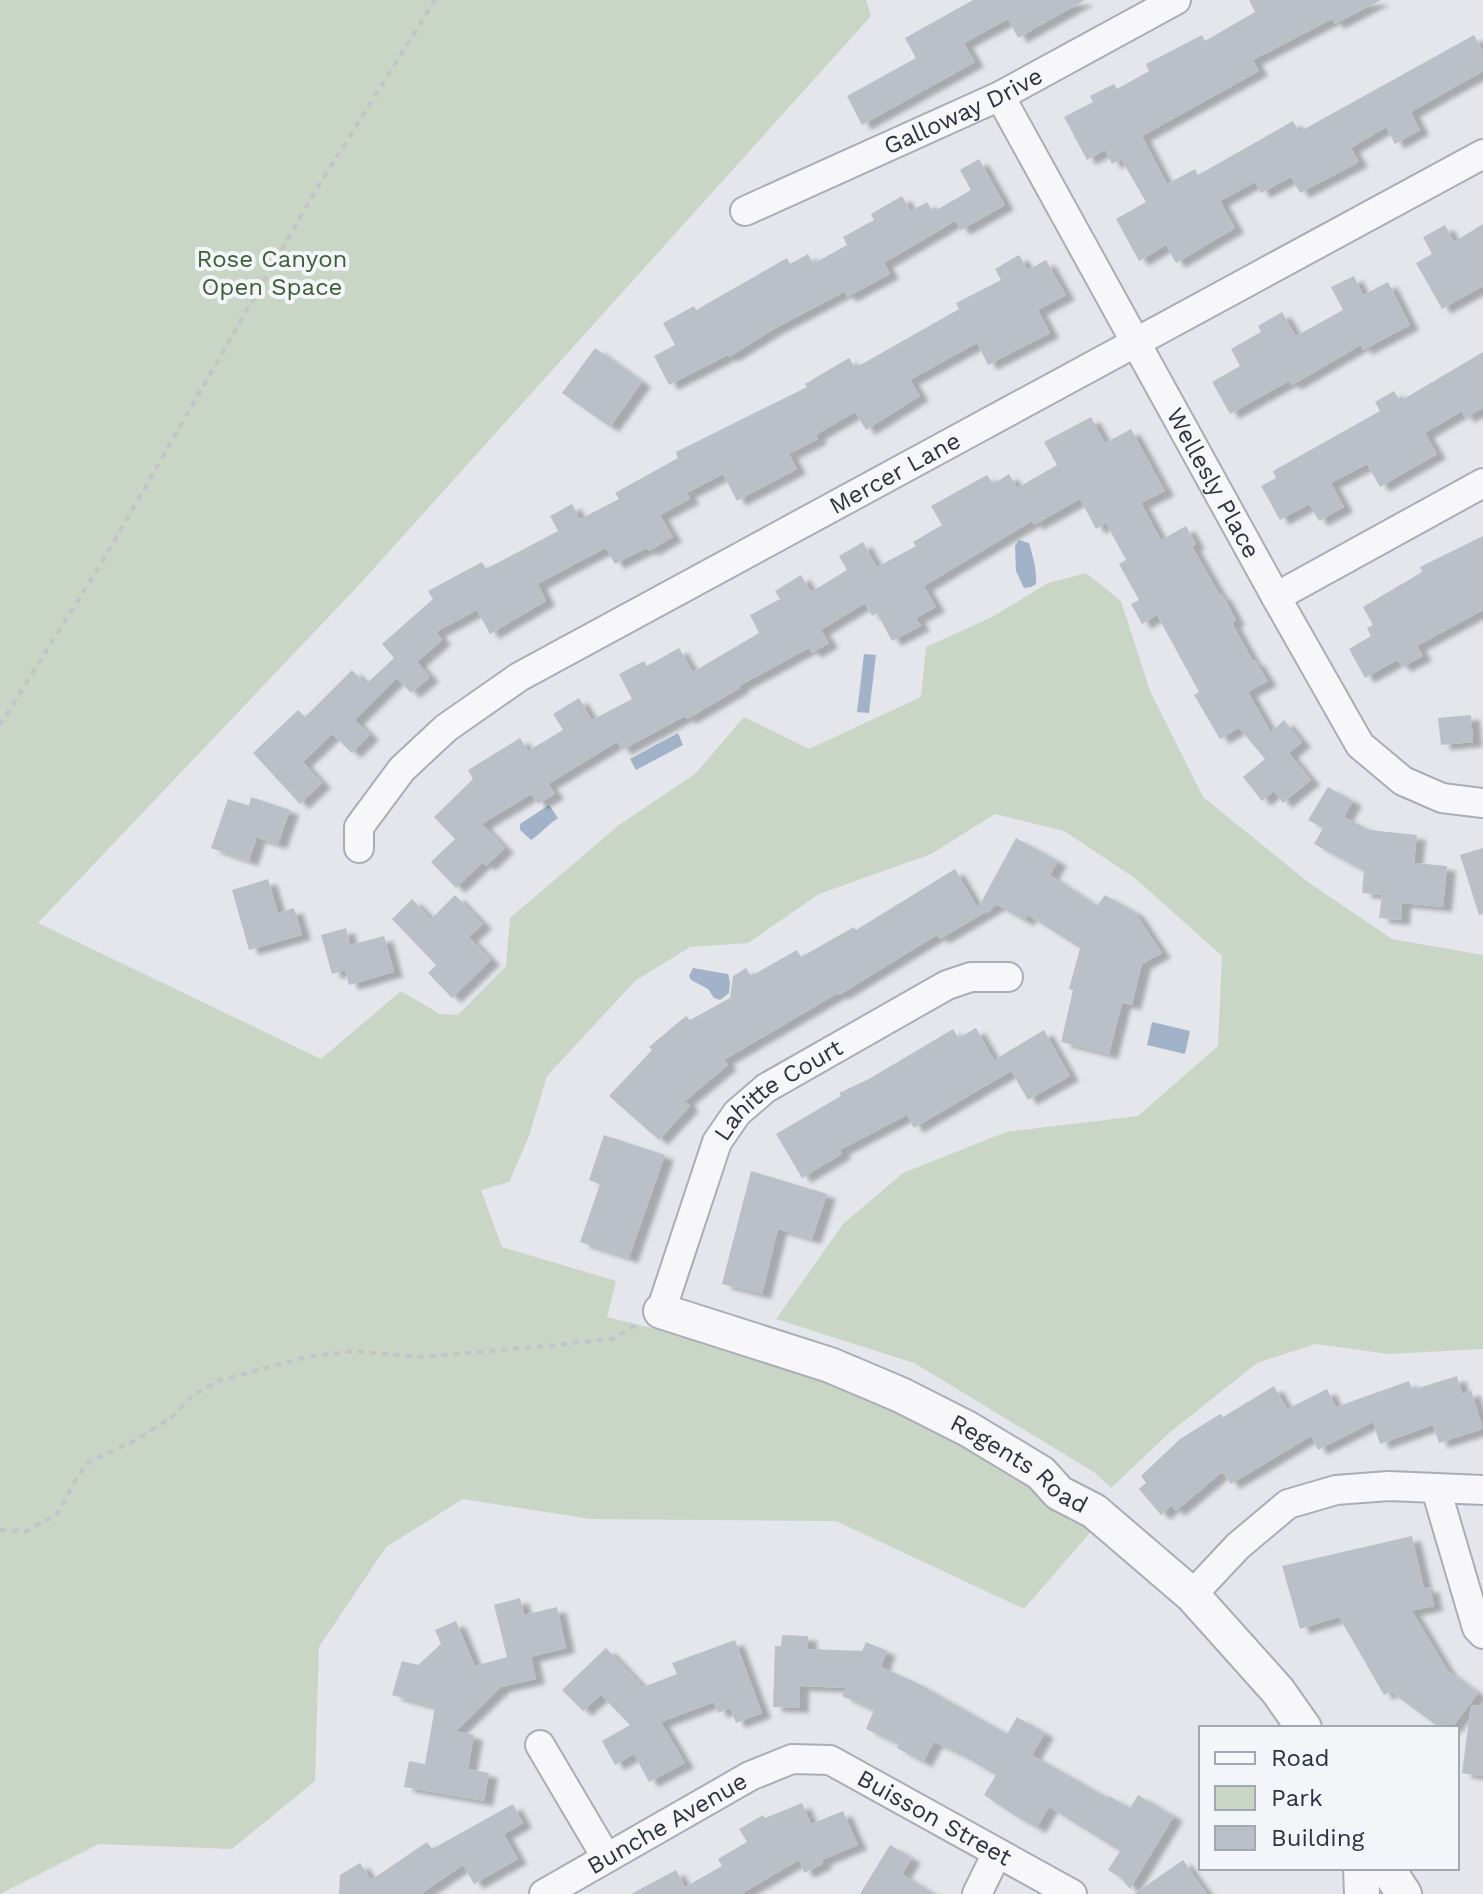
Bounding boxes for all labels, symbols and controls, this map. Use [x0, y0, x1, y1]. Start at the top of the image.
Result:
street label: Galloway Drive [880, 62, 1047, 160]
park label: Rose Canyon Open Space [197, 245, 347, 301]
street label: Wellesly Place [1161, 403, 1266, 563]
street label: Mercer Lane [824, 426, 965, 520]
street label: Lahitte Court [708, 1033, 847, 1146]
street label: Regents Road [946, 1408, 1092, 1519]
legend [1199, 1726, 1459, 1870]
text: Road [1271, 1744, 1330, 1772]
street label: Buisson Street [852, 1764, 1016, 1872]
street label: Bunche Avenue [582, 1767, 752, 1880]
text: Park [1271, 1784, 1323, 1812]
text: Building [1271, 1824, 1364, 1852]

